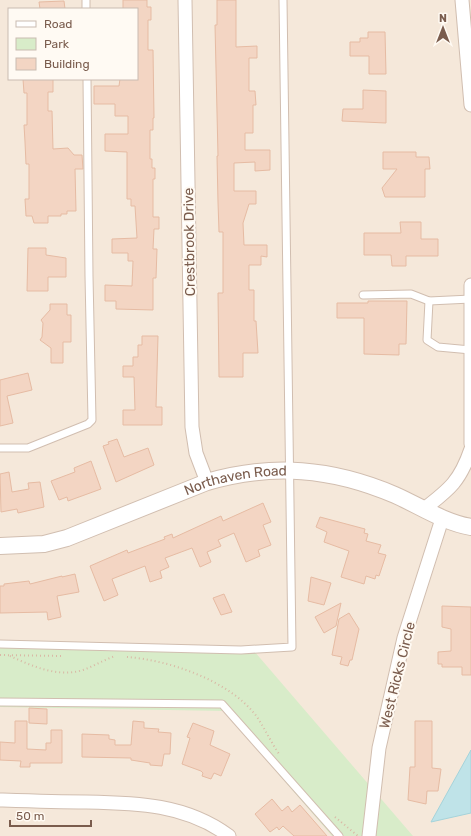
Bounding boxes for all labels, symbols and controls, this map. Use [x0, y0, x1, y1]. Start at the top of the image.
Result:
legend [8, 8, 138, 80]
north arrow [423, 8, 463, 48]
text: N [439, 12, 447, 25]
text: Road [44, 17, 72, 31]
text: Park [44, 37, 70, 51]
text: Building [44, 57, 90, 71]
street label: Crestbrook Drive [180, 187, 199, 297]
street label: Northaven Road [182, 463, 287, 499]
street label: West Ricks Circle [376, 620, 419, 730]
scale bar [10, 802, 91, 828]
text: 50 m [16, 809, 44, 823]

